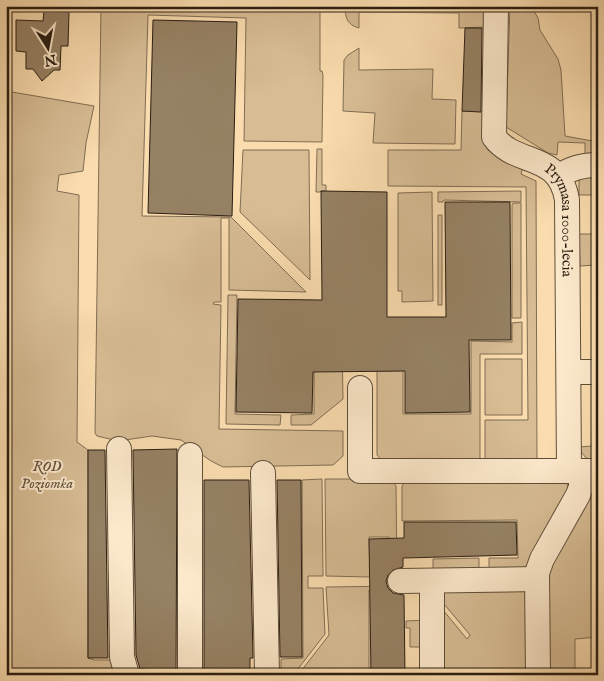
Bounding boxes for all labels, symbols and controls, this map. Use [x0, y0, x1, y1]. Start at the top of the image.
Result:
north arrow [22, 22, 72, 72]
text: N [43, 50, 59, 70]
street label: Prymasa 1000-lecia [541, 159, 577, 278]
park label: ROD Poziomka [21, 457, 74, 493]

